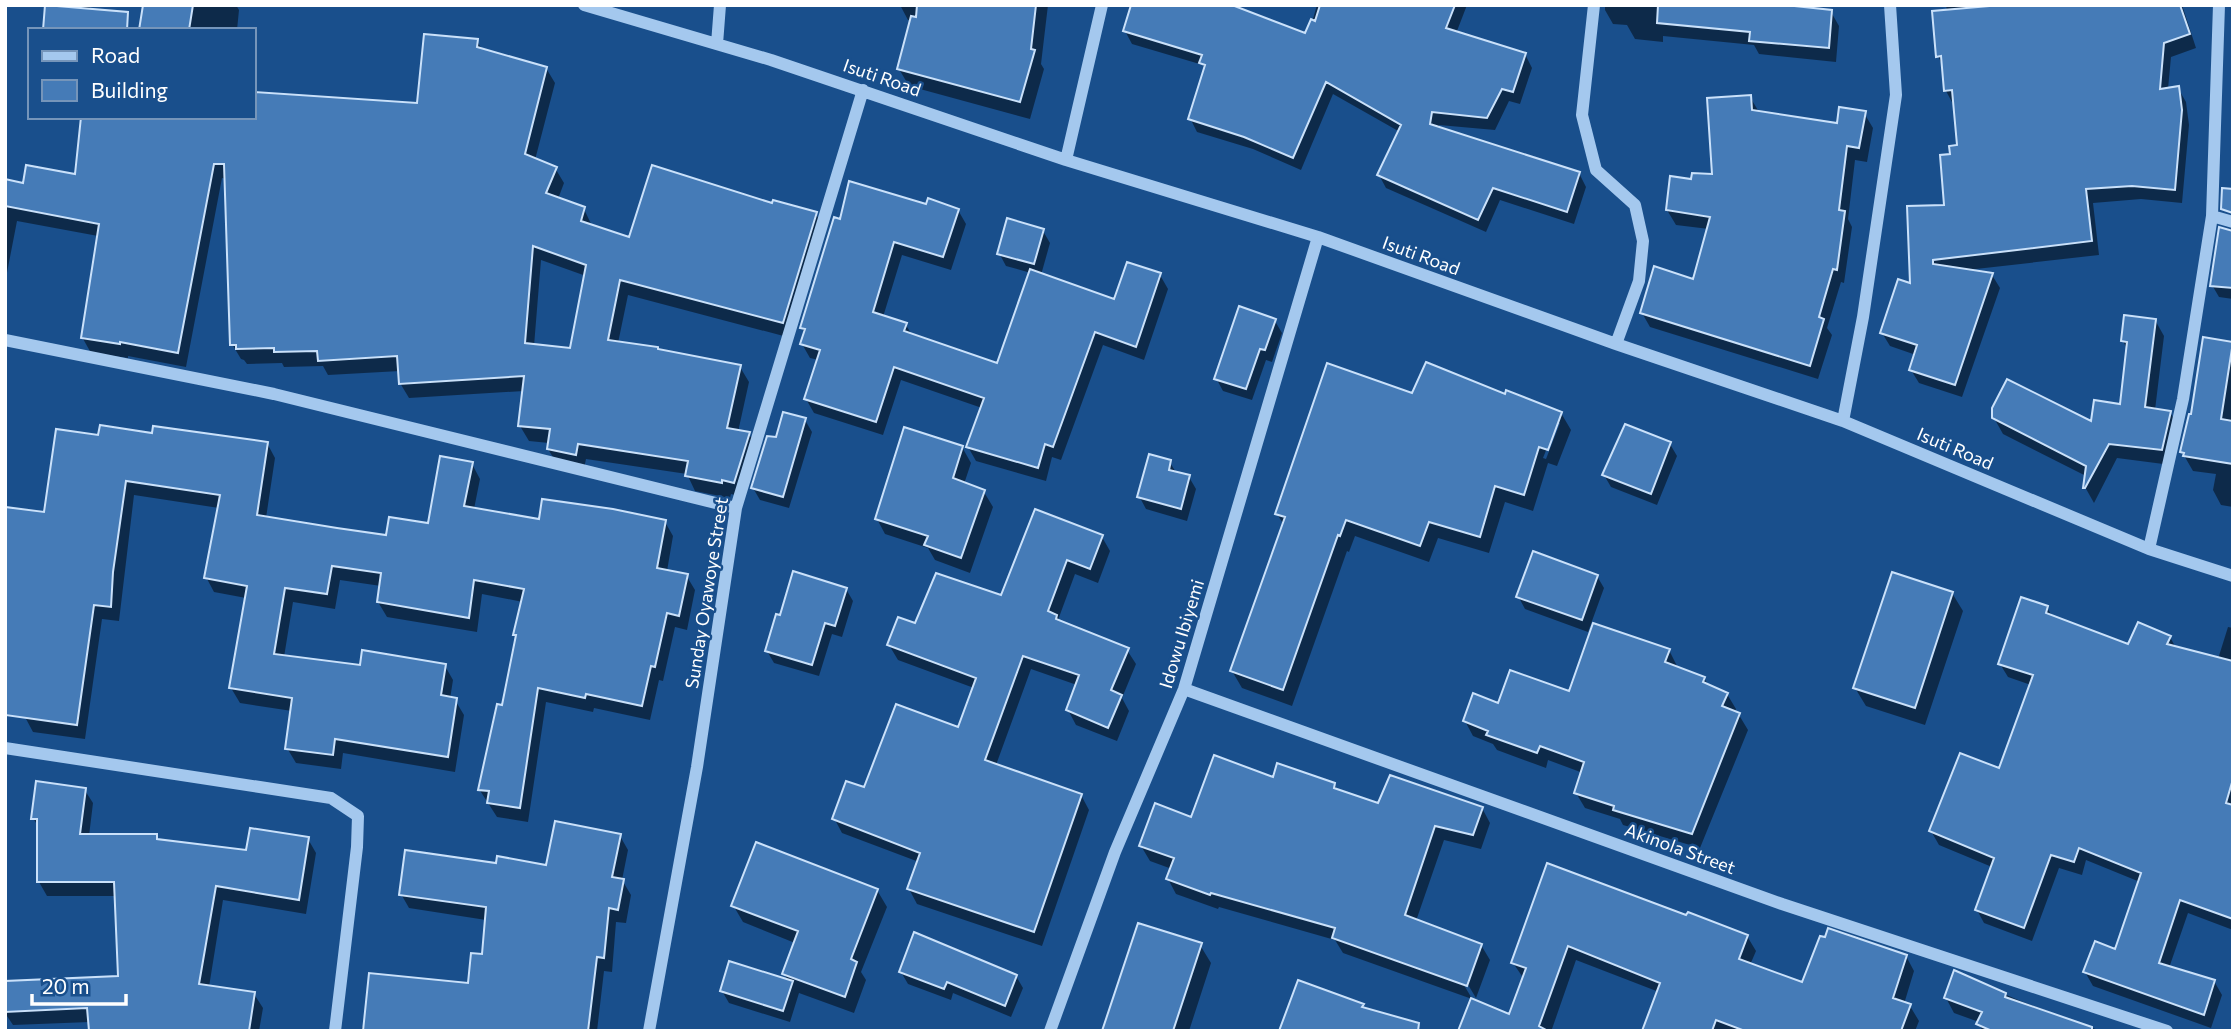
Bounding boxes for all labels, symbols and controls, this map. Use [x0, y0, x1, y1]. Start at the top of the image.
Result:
legend [28, 28, 256, 119]
text: Road [91, 42, 140, 67]
street label: Isuti Road [841, 54, 924, 101]
text: Building [91, 77, 168, 102]
street label: Isuti Road [1380, 231, 1463, 279]
street label: Isuti Road [1914, 422, 1997, 474]
street label: Sunday Oyawoye Street [680, 495, 732, 690]
street label: Idowu Ibiyemi [1154, 577, 1208, 691]
street label: Akinola Street [1622, 818, 1739, 878]
scale bar [32, 962, 126, 1006]
text: 20 m [42, 973, 90, 998]

